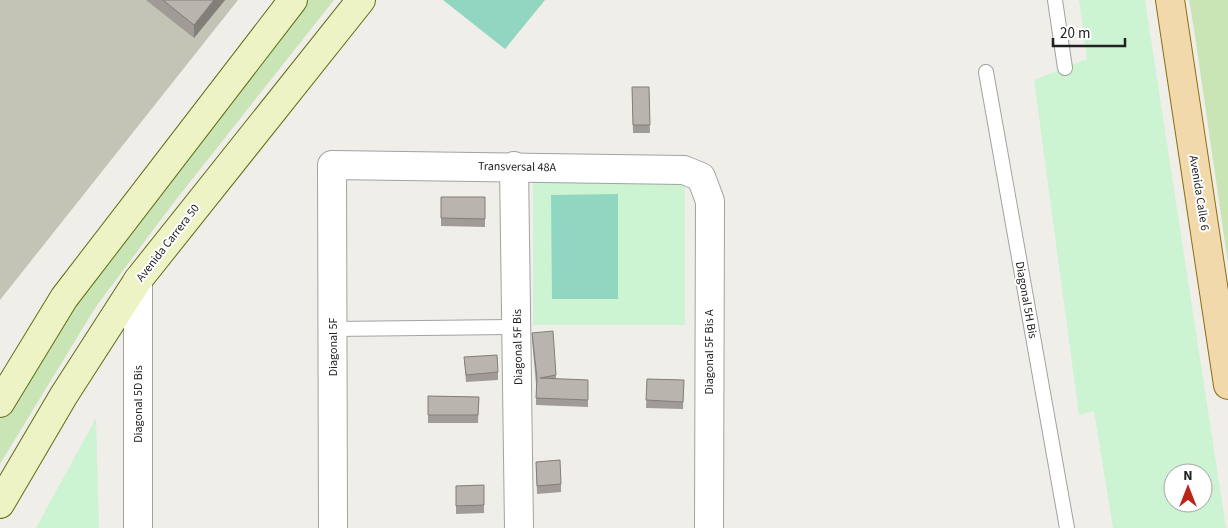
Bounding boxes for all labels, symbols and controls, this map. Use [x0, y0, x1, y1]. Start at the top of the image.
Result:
scale bar [1053, 15, 1126, 47]
text: 20 m [1060, 23, 1090, 44]
street label: Avenida Calle 6 [1185, 154, 1213, 232]
street label: Transversal 48A [478, 158, 557, 176]
street label: Avenida Carrera 50 [132, 201, 204, 285]
street label: Diagonal 5H Bis [1011, 260, 1041, 340]
street label: Diagonal 5F Bis [509, 309, 527, 385]
street label: Diagonal 5F Bis A [701, 309, 718, 395]
street label: Diagonal 5F [325, 318, 342, 376]
street label: Diagonal 5D Bis [130, 365, 147, 443]
north arrow [1163, 463, 1213, 513]
text: N [1183, 466, 1193, 486]

